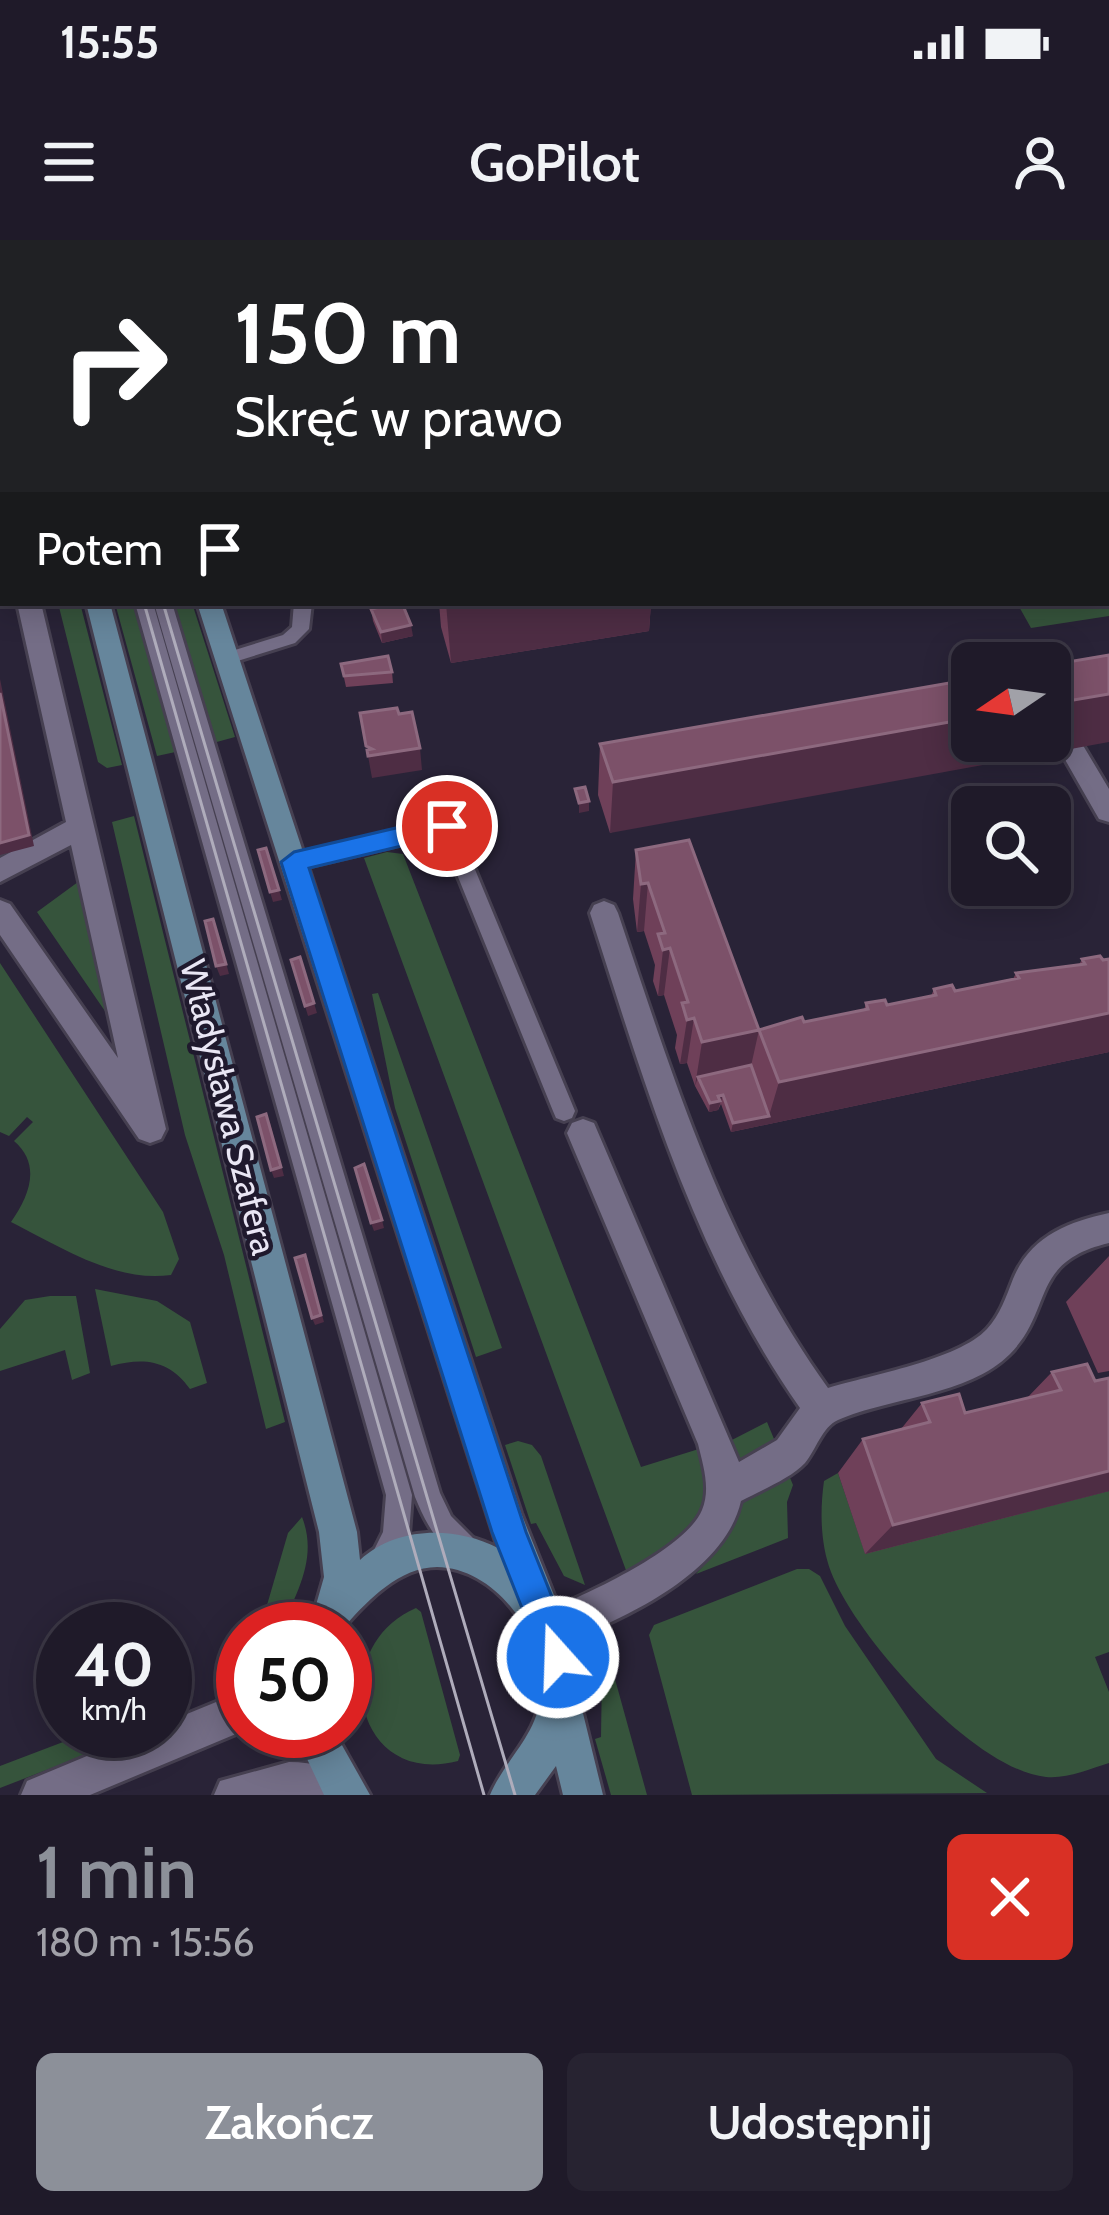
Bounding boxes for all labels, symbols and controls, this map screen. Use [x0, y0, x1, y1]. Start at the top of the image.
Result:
text: 15:55 [60, 15, 159, 69]
icon: menu [36, 129, 102, 195]
text: GoPilot [469, 129, 640, 195]
icon: person [1007, 129, 1073, 195]
text: 150 m [234, 282, 461, 384]
icon: right [36, 288, 192, 444]
text: Skręć w prawo [234, 384, 563, 450]
icon: arrive [187, 516, 253, 582]
text: Potem [36, 522, 163, 576]
north arrow [951, 642, 1071, 762]
map controls [951, 642, 1071, 906]
pin [396, 775, 498, 877]
button: search [951, 786, 1071, 906]
icon: arrive [414, 793, 480, 859]
street label: Władysława Szafera [171, 955, 287, 1259]
position arrow [495, 1594, 621, 1720]
speed limit sign: 50 [216, 1602, 372, 1758]
text: 40 [74, 1628, 154, 1701]
text: km/h [81, 1691, 147, 1728]
text: 1 min [36, 1829, 197, 1916]
button: close [947, 1834, 1073, 1960]
text: 180 m · 15:56 [36, 1918, 255, 1966]
button: Zakończ [36, 2053, 543, 2191]
button: Udostępnij [567, 2053, 1073, 2191]

